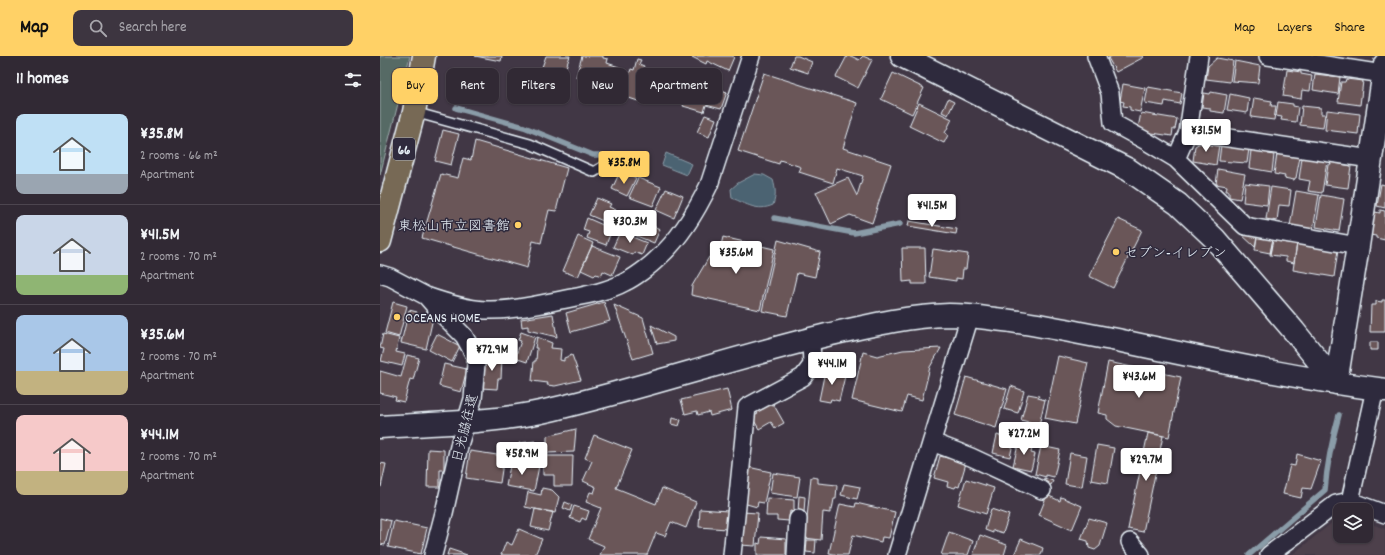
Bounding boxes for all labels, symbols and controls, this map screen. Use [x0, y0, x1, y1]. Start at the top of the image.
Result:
search box [73, 10, 353, 46]
text: Map [20, 15, 49, 42]
icon: search [87, 17, 109, 39]
text: Search here [119, 17, 187, 39]
text: Map [1234, 18, 1255, 38]
text: Layers [1277, 18, 1312, 38]
text: Share [1334, 18, 1365, 38]
text: 11 homes [16, 68, 69, 92]
chip: Buy [392, 68, 438, 104]
chip: Rent [446, 68, 499, 104]
chip: Filters [507, 68, 570, 104]
chip: New [578, 68, 628, 104]
chip: Apartment [636, 68, 722, 104]
icon: filters [342, 69, 364, 91]
pin: ¥31.5M [1173, 119, 1239, 153]
text: ¥31.5M [1191, 122, 1221, 141]
text: ¥35.8M [140, 123, 183, 147]
icon: home [48, 130, 96, 178]
road number: 66 [393, 138, 415, 160]
text: 2 rooms · 66 m² [140, 147, 218, 166]
pin: ¥35.8M [591, 151, 657, 185]
text: ¥35.8M [607, 154, 641, 173]
text: Apartment [140, 166, 194, 185]
pin: ¥41.5M [899, 194, 965, 228]
text: ¥41.5M [917, 197, 947, 216]
pin: ¥30.3M [597, 210, 663, 244]
text: ¥30.3M [613, 213, 647, 232]
place label: 東松山市立図書館 [398, 217, 510, 237]
marker: 東松山市立図書館 [513, 220, 523, 230]
text: ¥41.5M [140, 224, 180, 248]
icon: home [48, 231, 96, 279]
pin: ¥35.6M [703, 241, 769, 275]
text: ¥35.6M [719, 244, 753, 263]
place label: セブン-イレブン [1124, 244, 1227, 264]
marker: セブン-イレブン [1111, 247, 1121, 257]
text: 2 rooms · 70 m² [140, 248, 217, 267]
text: Apartment [140, 267, 194, 286]
place label: OCEANS HOME [405, 309, 481, 329]
marker: OCEANS HOME [392, 312, 402, 322]
text: ¥35.6M [140, 324, 185, 348]
icon: home [48, 331, 96, 379]
pin: ¥72.9M [459, 338, 525, 372]
text: ¥72.9M [476, 341, 508, 360]
text: 2 rooms · 70 m² [140, 348, 217, 367]
pin: ¥44.1M [799, 352, 865, 386]
text: ¥44.1M [817, 355, 847, 374]
pin: ¥43.6M [1106, 365, 1172, 399]
text: Apartment [140, 367, 194, 386]
text: ¥43.6M [1122, 368, 1156, 387]
street label: 日光脇往還 [448, 392, 484, 465]
pin: ¥27.2M [991, 422, 1057, 456]
text: ¥44.1M [140, 424, 179, 448]
text: ¥27.2M [1008, 425, 1040, 444]
icon: home [48, 431, 96, 479]
pin: ¥58.9M [489, 442, 555, 476]
text: ¥58.9M [505, 445, 539, 464]
text: 2 rooms · 70 m² [140, 448, 217, 467]
pin: ¥29.7M [1113, 448, 1179, 482]
text: ¥29.7M [1130, 451, 1162, 470]
text: Apartment [140, 467, 194, 486]
map controls [1333, 503, 1373, 543]
button: layers [1333, 503, 1373, 543]

